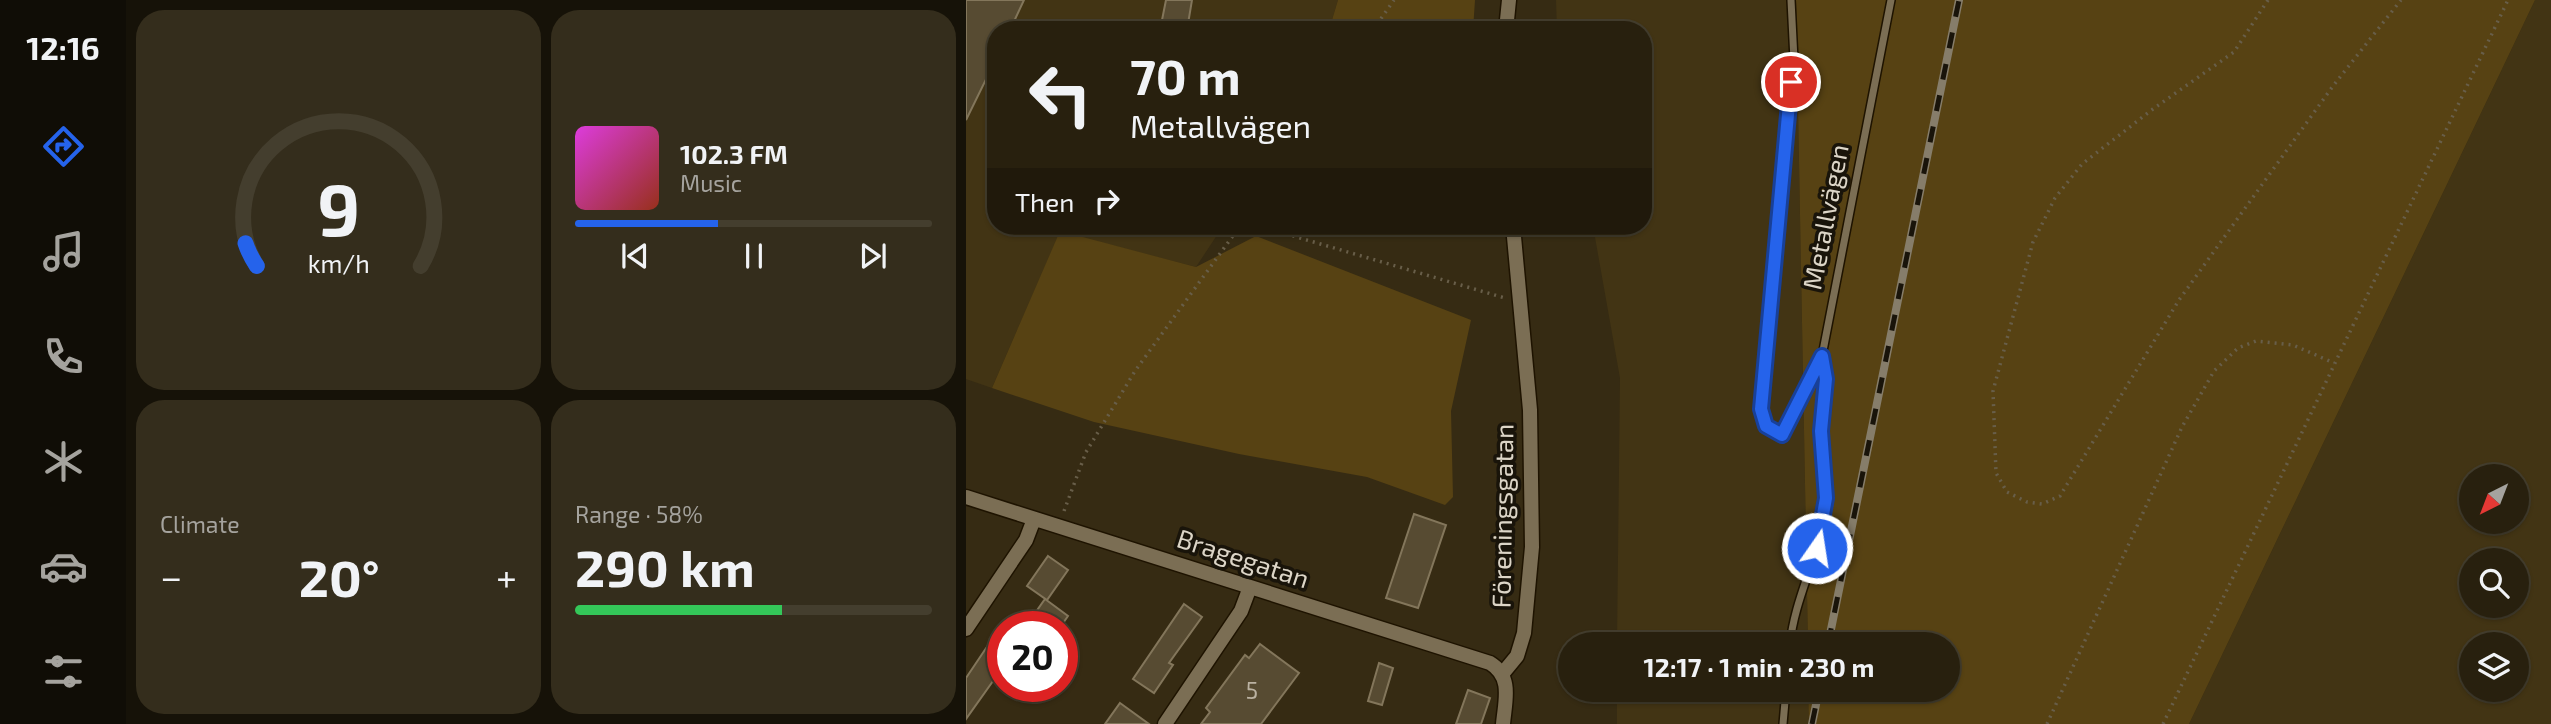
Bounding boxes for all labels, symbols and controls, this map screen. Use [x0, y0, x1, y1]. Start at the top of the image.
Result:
text: 12:16 [26, 28, 100, 66]
text: 70 m [1130, 46, 1241, 105]
icon: left [1015, 49, 1106, 140]
pin [1761, 52, 1821, 112]
icon: arrive [1772, 63, 1810, 101]
text: Metallvägen [1130, 106, 1311, 144]
icon: directions [39, 122, 88, 171]
text: 102.3 FM [680, 138, 788, 169]
street label: Metallvägen [1795, 141, 1854, 292]
text: 9 [317, 164, 360, 252]
text: Music [680, 169, 742, 197]
icon: right [1088, 182, 1126, 220]
text: Then [1015, 186, 1074, 217]
icon: music [39, 227, 88, 276]
icon: previous [616, 237, 654, 275]
icon: pause [735, 237, 773, 275]
icon: next [854, 237, 892, 275]
text: km/h [307, 248, 370, 278]
icon: phone [39, 332, 88, 381]
street label: Föreningsgatan [1484, 423, 1519, 609]
icon: climate [39, 437, 88, 486]
north arrow [2459, 464, 2529, 534]
map controls [2459, 464, 2529, 702]
text: Range · 58% [575, 500, 703, 528]
text: Climate [160, 510, 240, 538]
position arrow [1780, 511, 1854, 585]
street label: Bragegatan [1173, 522, 1313, 594]
text: 290 km [575, 535, 755, 597]
icon: car [39, 542, 88, 591]
text: 20° [299, 545, 380, 607]
button: search [2459, 548, 2529, 618]
text: − [160, 553, 182, 599]
text: + [496, 553, 517, 599]
speed limit sign: 20 [987, 611, 1078, 702]
button: layers [2459, 632, 2529, 702]
icon: filters [39, 647, 88, 696]
text: 12:17 · 1 min · 230 m [1644, 651, 1874, 682]
house number: 5 [1246, 676, 1258, 704]

